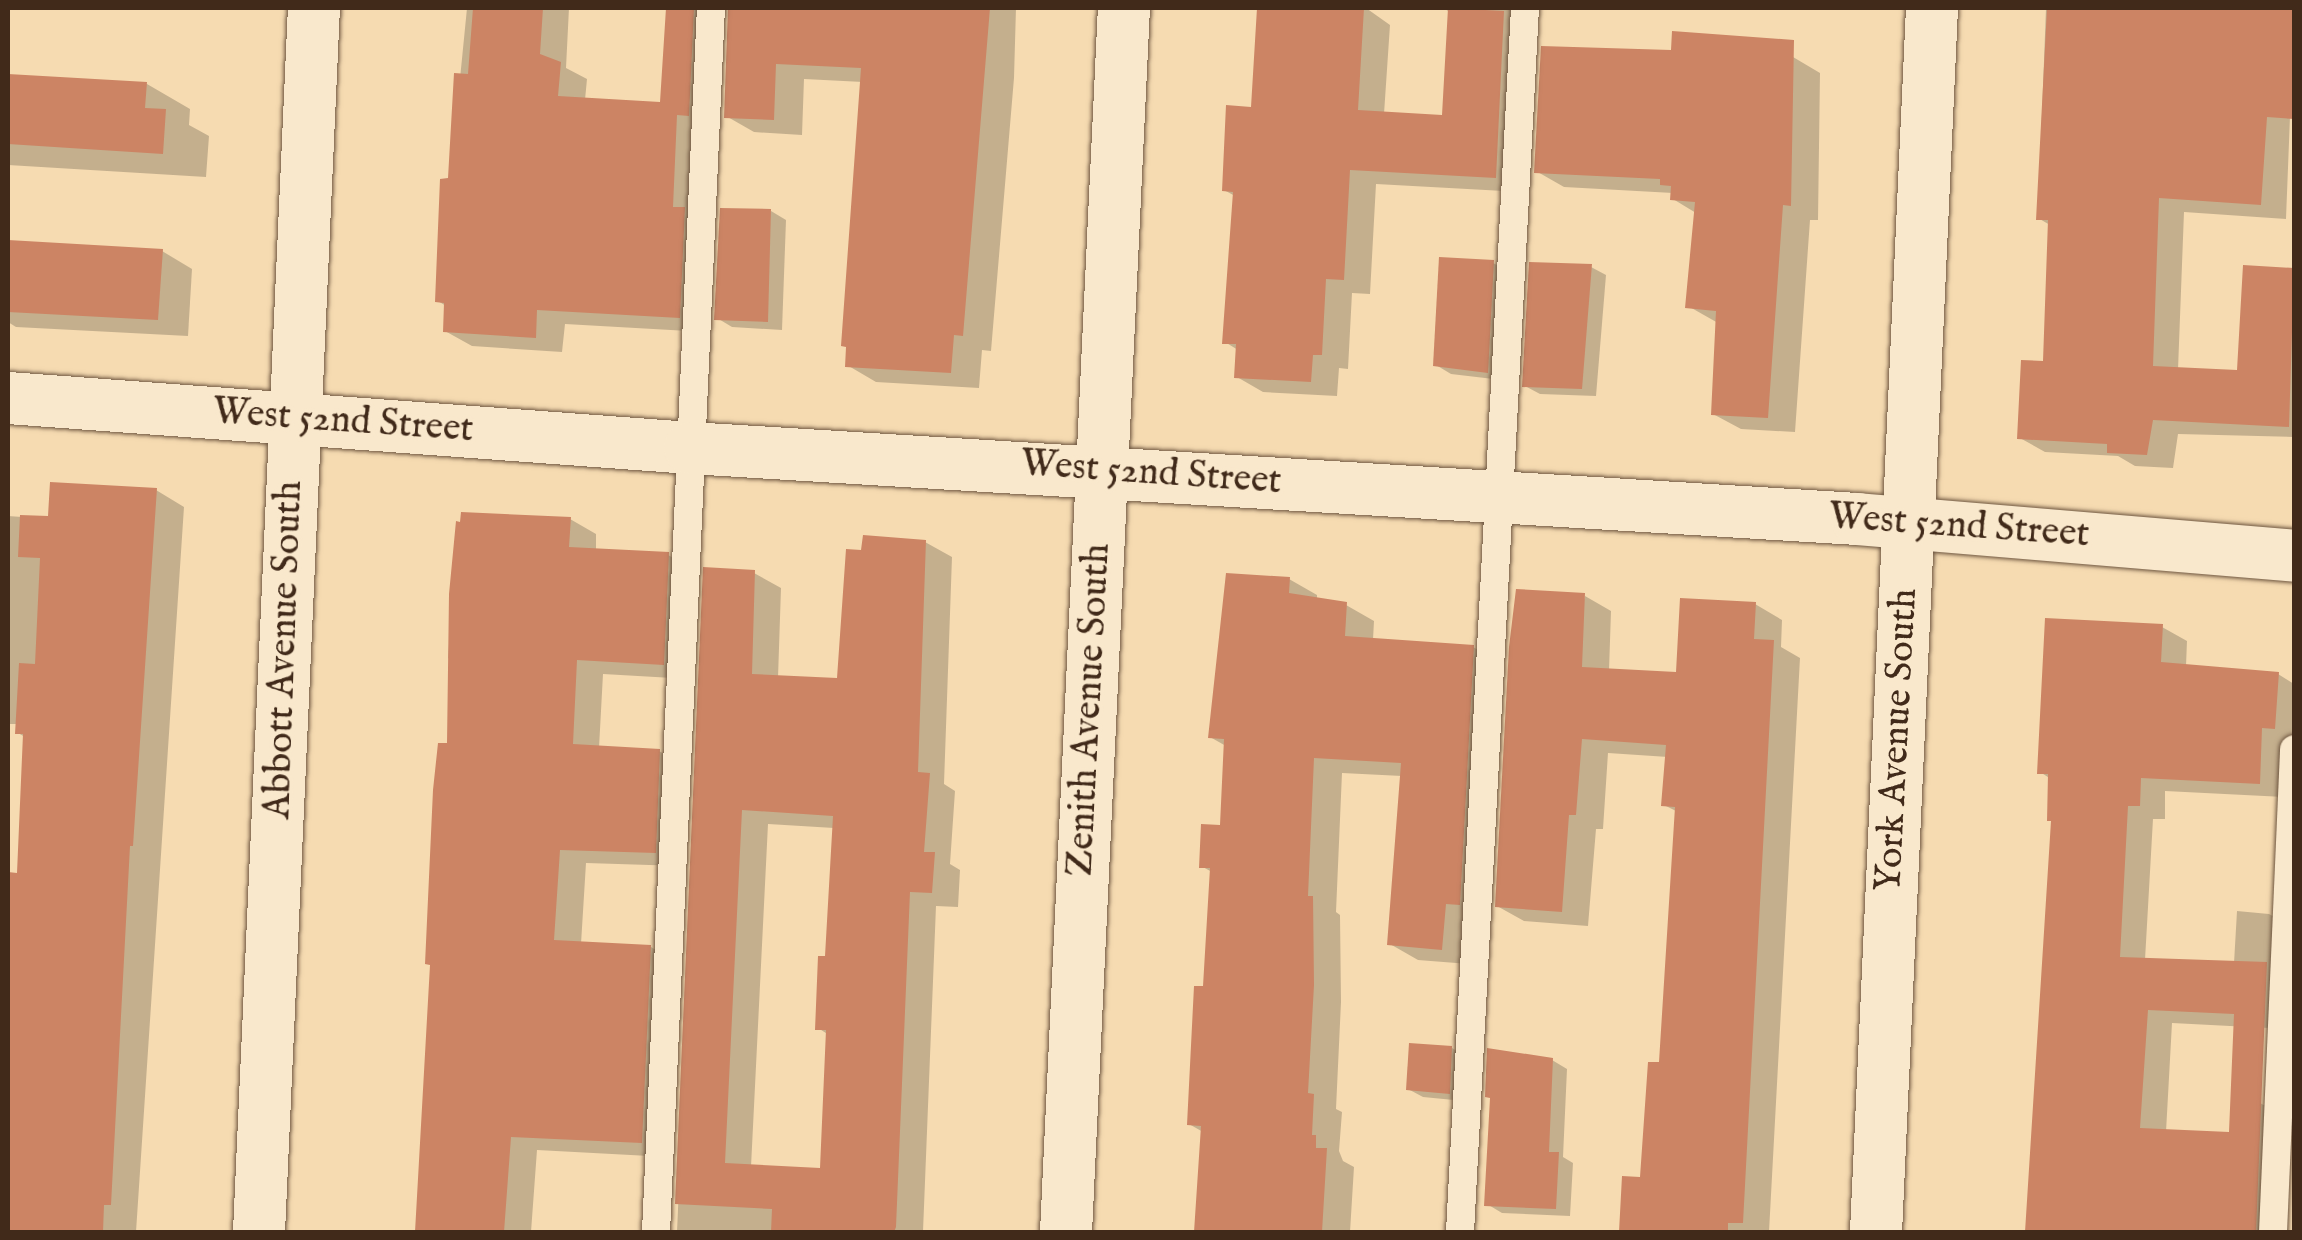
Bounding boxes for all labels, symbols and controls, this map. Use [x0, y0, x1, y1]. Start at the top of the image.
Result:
street label: West 52nd Street [211, 390, 475, 454]
street label: West 52nd Street [1019, 442, 1283, 506]
street label: Abbott Avenue South [256, 480, 314, 820]
street label: West 52nd Street [1827, 495, 2091, 559]
street label: Zenith Avenue South [1059, 542, 1121, 878]
street label: York Avenue South [1867, 587, 1929, 893]

